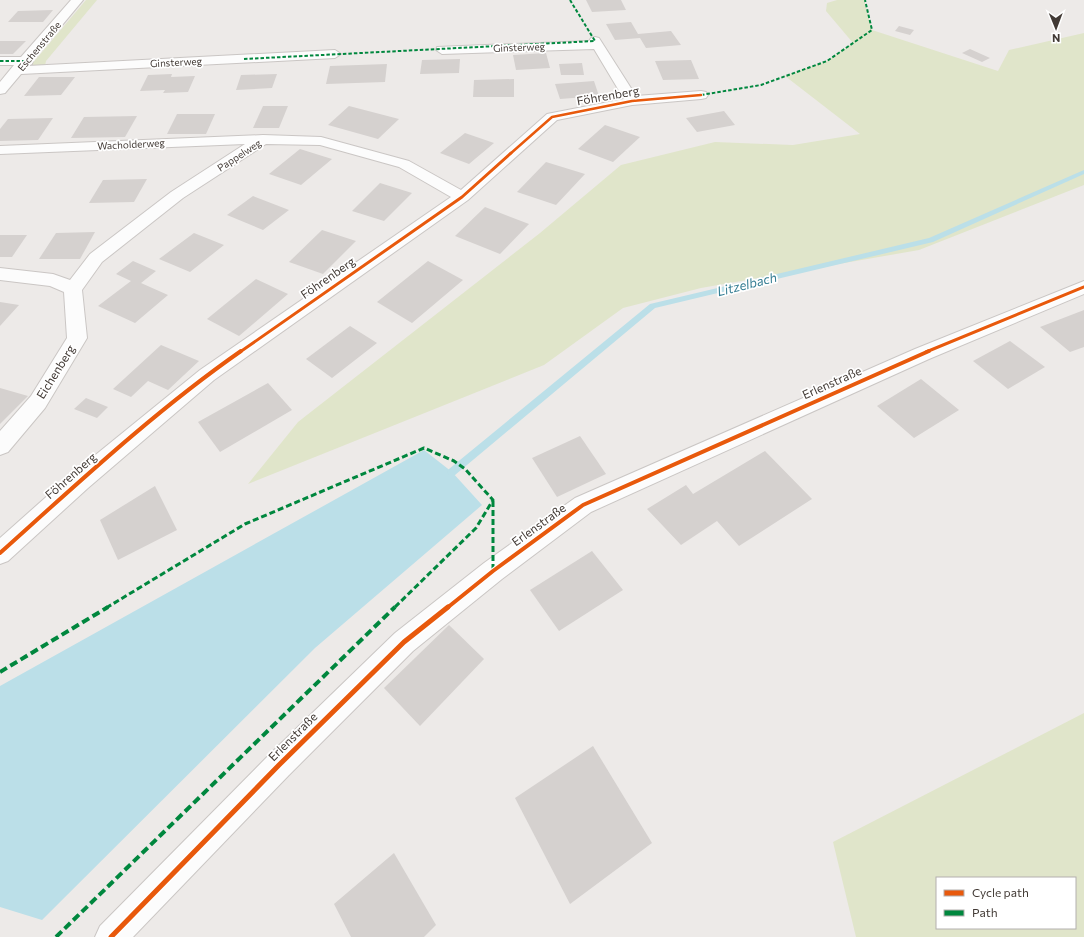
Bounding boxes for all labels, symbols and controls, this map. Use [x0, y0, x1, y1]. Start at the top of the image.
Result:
north arrow [1036, 8, 1076, 48]
street label: Eschenstraße [15, 19, 63, 73]
text: N [1052, 32, 1060, 45]
street label: Ginsterweg [493, 40, 546, 54]
street label: Ginsterweg [150, 55, 203, 69]
street label: Föhrenberg [575, 83, 641, 107]
street label: Wacholderweg [97, 136, 166, 152]
street label: Pappelweg [215, 136, 264, 174]
street label: Föhrenberg [298, 253, 358, 301]
water label: Litzelbach [715, 269, 779, 299]
street label: Eichenberg [33, 341, 77, 401]
street label: Erlenstraße [800, 363, 863, 401]
street label: Föhrenberg [42, 449, 99, 501]
street label: Erlenstraße [509, 500, 568, 548]
street label: Erlenstraße [265, 709, 320, 764]
legend [936, 877, 1076, 929]
text: Cycle path [972, 885, 1029, 899]
text: Path [972, 905, 998, 919]

